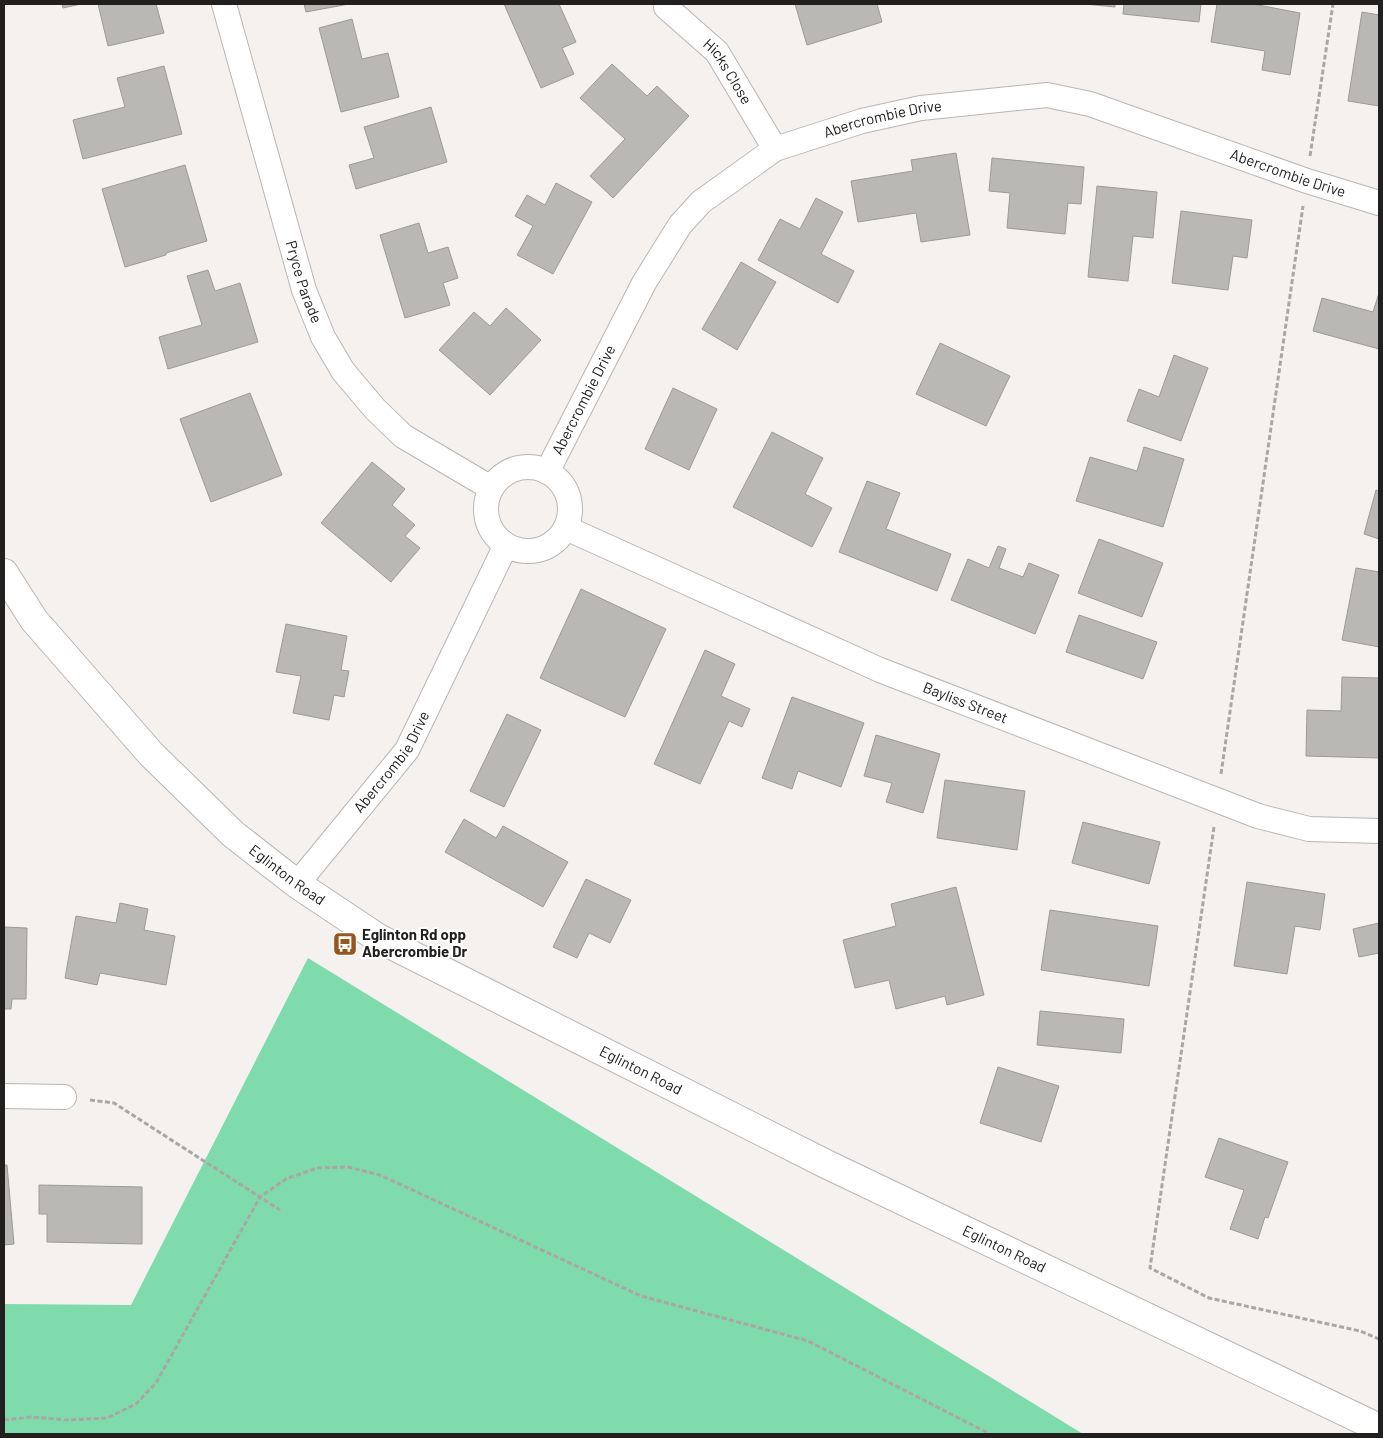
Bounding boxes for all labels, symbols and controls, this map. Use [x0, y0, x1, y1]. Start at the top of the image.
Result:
street label: Hicks Close [700, 34, 756, 107]
street label: Abercrombie Drive [821, 96, 942, 141]
street label: Abercrombie Drive [1228, 144, 1348, 200]
street label: Pryce Parade [283, 238, 326, 325]
street label: Abercrombie Drive [547, 342, 619, 457]
street label: Bayliss Street [921, 678, 1011, 726]
street label: Abercrombie Drive [349, 708, 432, 816]
street label: Eglinton Road [246, 840, 329, 908]
place label: Eglinton Rd opp Abercrombie Dr [362, 925, 467, 960]
bus stop icon: Eglinton Rd opp Abercrombie Dr [332, 931, 358, 957]
street label: Eglinton Road [597, 1041, 685, 1098]
street label: Eglinton Road [960, 1221, 1049, 1276]

